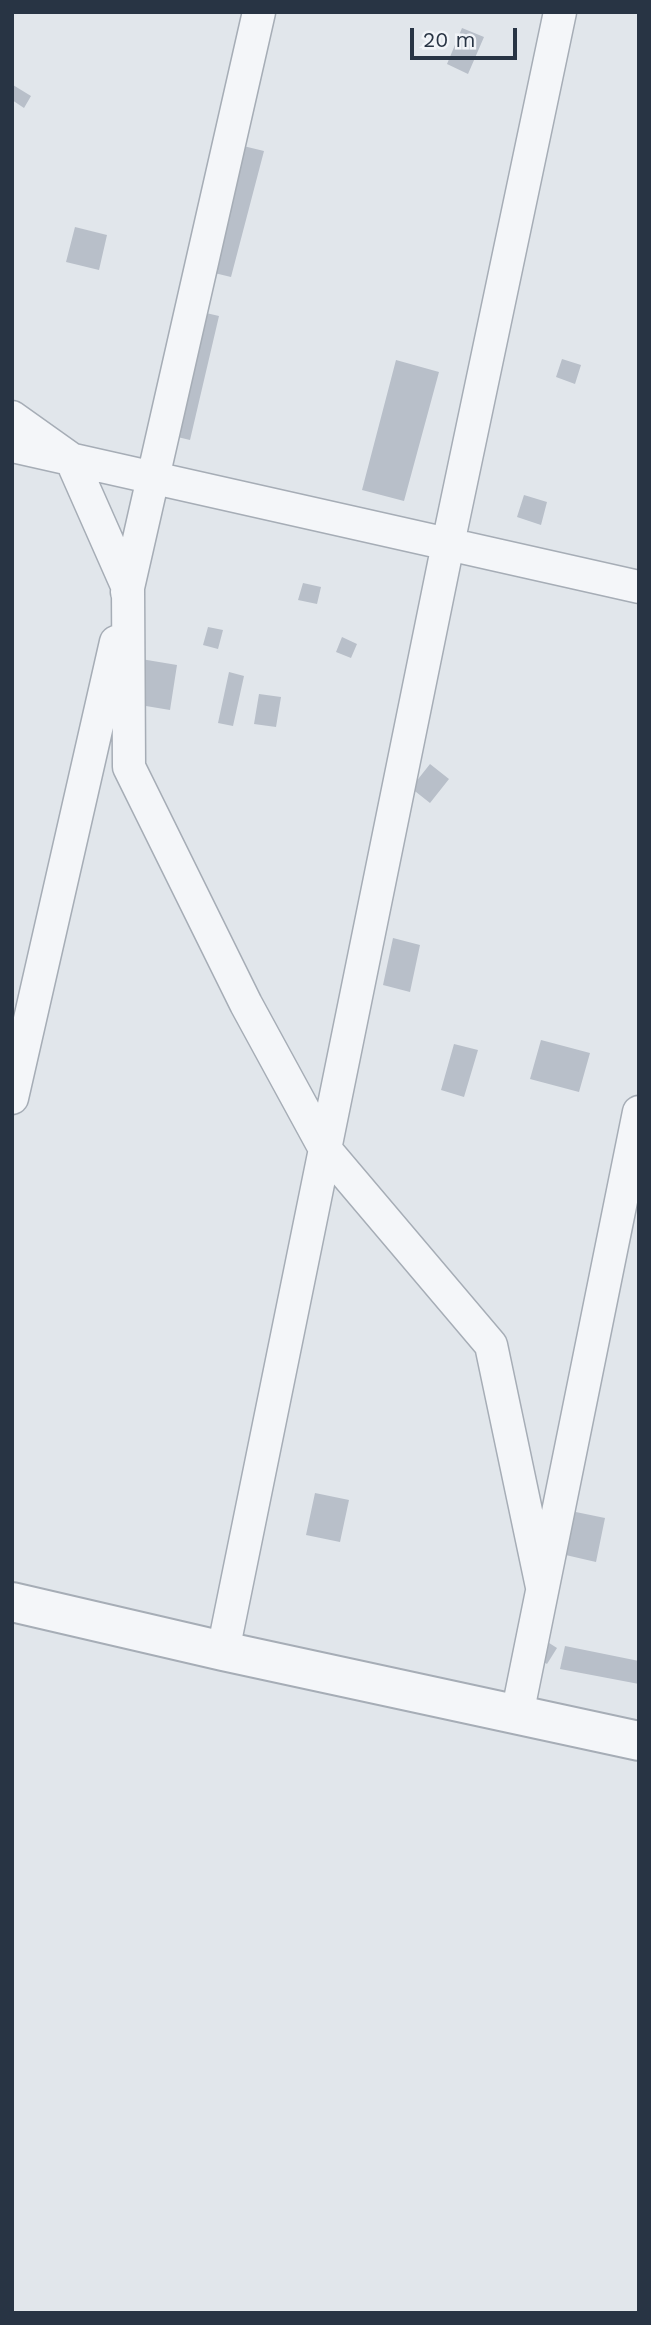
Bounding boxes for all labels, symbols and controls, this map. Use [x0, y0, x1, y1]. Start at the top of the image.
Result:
scale bar [413, 14, 520, 58]
text: 20 m [423, 27, 475, 52]

